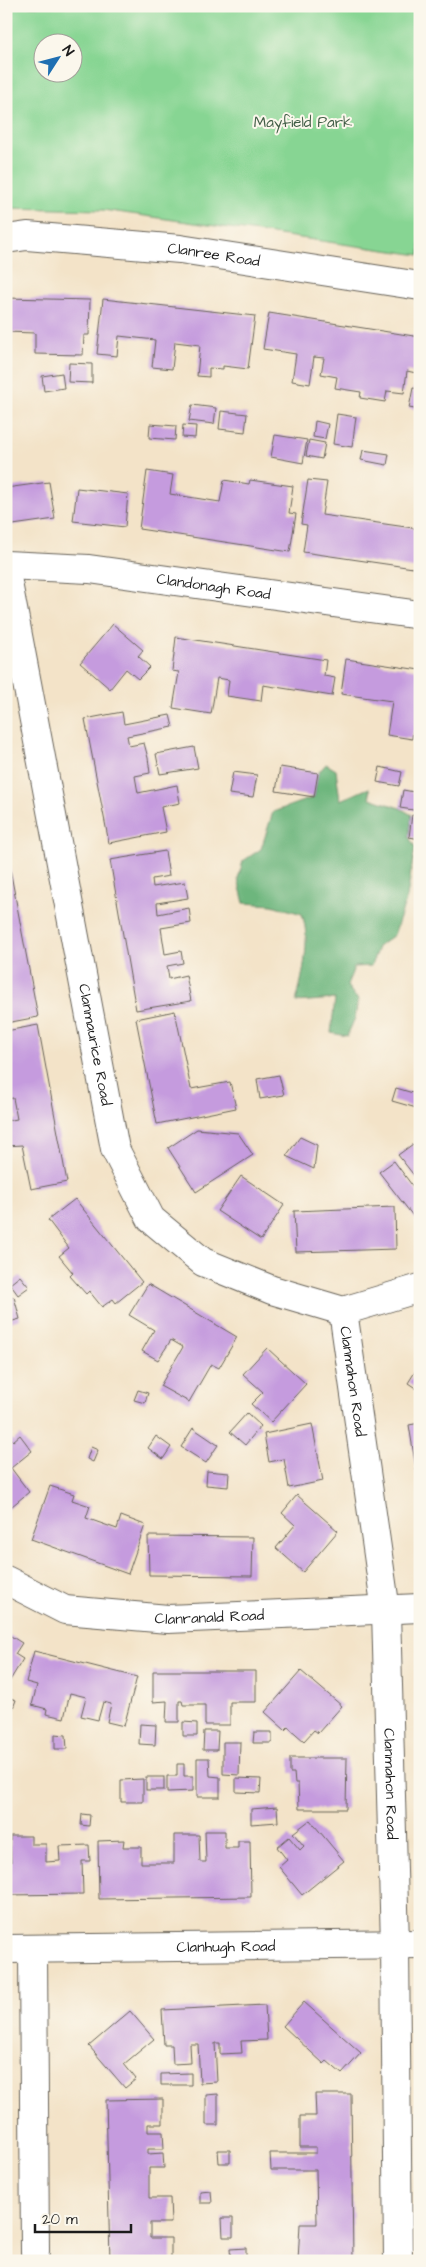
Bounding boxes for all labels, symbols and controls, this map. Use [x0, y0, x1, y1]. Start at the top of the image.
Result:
north arrow [32, 32, 82, 82]
text: N [57, 42, 79, 61]
park label: Mayfield Park [254, 112, 352, 134]
street label: Clanree Road [167, 237, 262, 272]
street label: Clandonagh Road [155, 568, 272, 605]
street label: Clanmaurice Road [73, 982, 117, 1108]
street label: Clanmahon Road [335, 1325, 371, 1438]
street label: Clanranald Road [154, 1604, 265, 1630]
street label: Clanmahon Road [379, 1728, 403, 1840]
street label: Clanhugh Road [176, 1935, 276, 1958]
scale bar [35, 2202, 131, 2234]
text: 20 m [42, 2209, 78, 2230]

